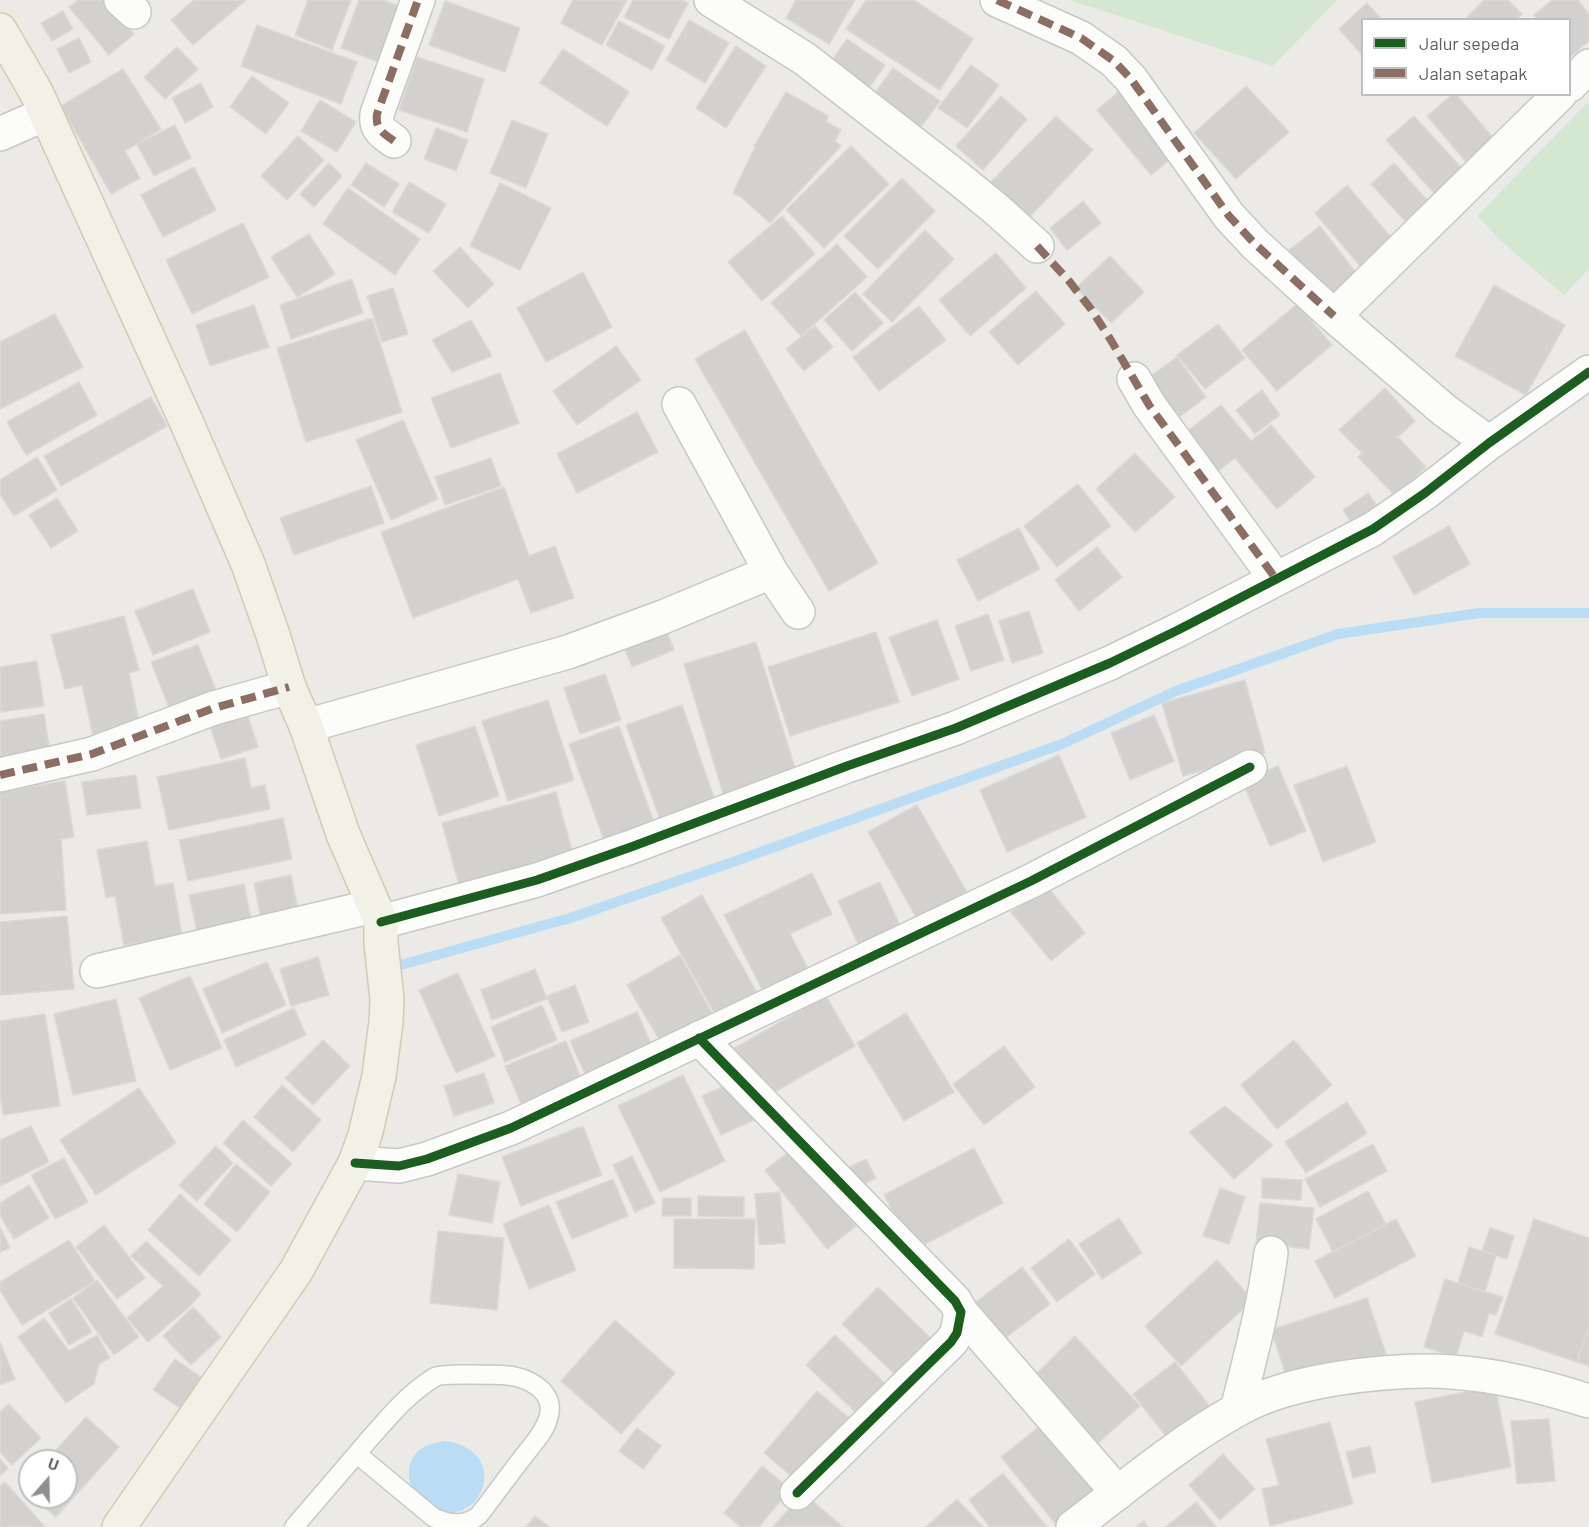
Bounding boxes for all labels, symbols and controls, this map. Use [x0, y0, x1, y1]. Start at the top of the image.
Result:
legend [1361, 18, 1571, 96]
text: Jalur sepeda [1419, 32, 1519, 54]
text: Jalan setapak [1419, 62, 1527, 84]
north arrow [18, 1449, 78, 1509]
text: U [46, 1453, 62, 1474]

